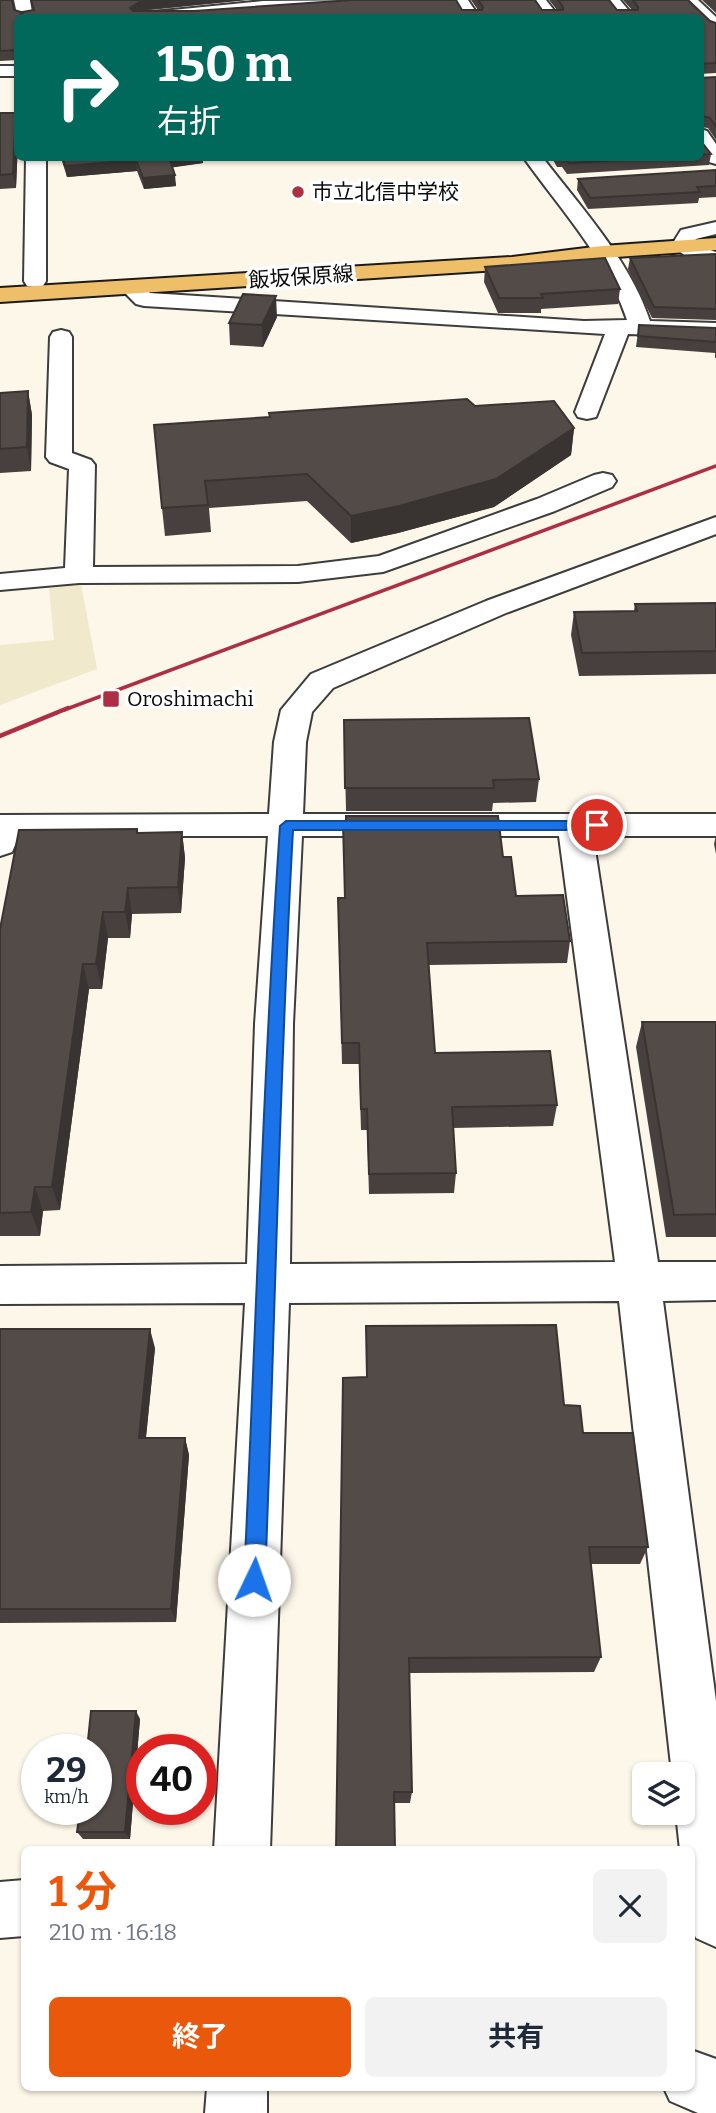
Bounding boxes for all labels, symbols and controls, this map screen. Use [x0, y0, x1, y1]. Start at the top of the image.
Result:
text: 150 m [157, 35, 292, 94]
icon: right [42, 42, 133, 133]
text: 右折 [157, 102, 221, 140]
place label: 市立北信中学校 [312, 179, 459, 205]
marker: 市立北信中学校 [290, 184, 306, 200]
street label: 飯坂保原線 [248, 260, 354, 294]
place label: Oroshimachi [127, 686, 254, 712]
marker: Oroshimachi [101, 689, 121, 709]
pin [567, 795, 627, 855]
icon: arrive [578, 806, 616, 844]
position arrow [217, 1543, 291, 1617]
speed limit sign: 40 [126, 1734, 217, 1825]
text: 29 [46, 1749, 87, 1791]
map controls [632, 1762, 695, 1825]
button: layers [632, 1762, 695, 1825]
text: km/h [44, 1786, 89, 1808]
text: 1 分 [49, 1867, 117, 1917]
button: close [593, 1869, 667, 1943]
text: 210 m · 16:18 [49, 1918, 177, 1946]
button: 終了 [49, 1997, 351, 2077]
button: 共有 [365, 1997, 667, 2077]

